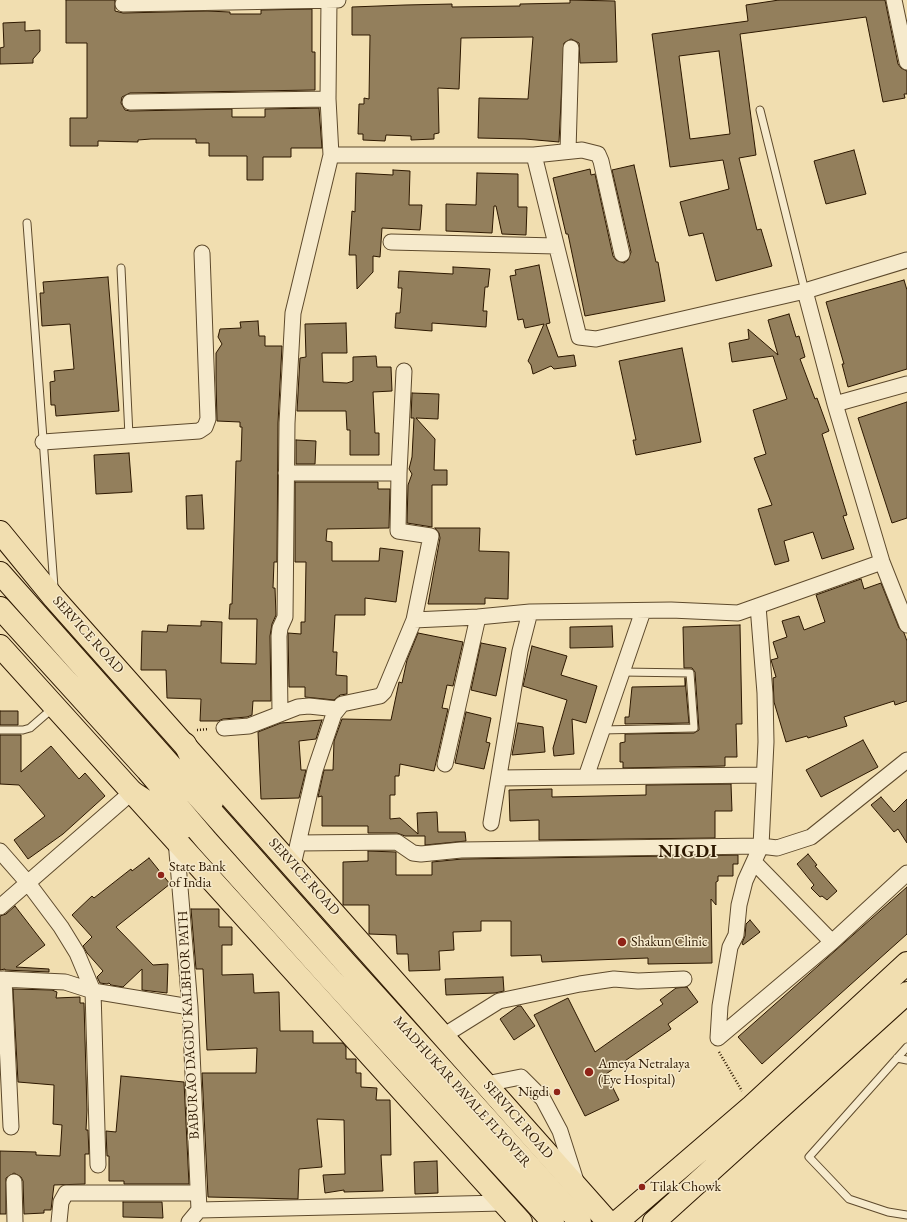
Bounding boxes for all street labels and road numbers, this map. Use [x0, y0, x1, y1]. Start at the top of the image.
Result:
street label: SERVICE ROAD [49, 593, 127, 677]
street label: SERVICE ROAD [265, 835, 343, 919]
street label: BABURAO DAGDU KALBHOR PATH [175, 910, 203, 1140]
street label: MADHUKAR PAVALE FLYOVER [390, 1013, 534, 1171]
street label: SERVICE ROAD [479, 1077, 557, 1163]

